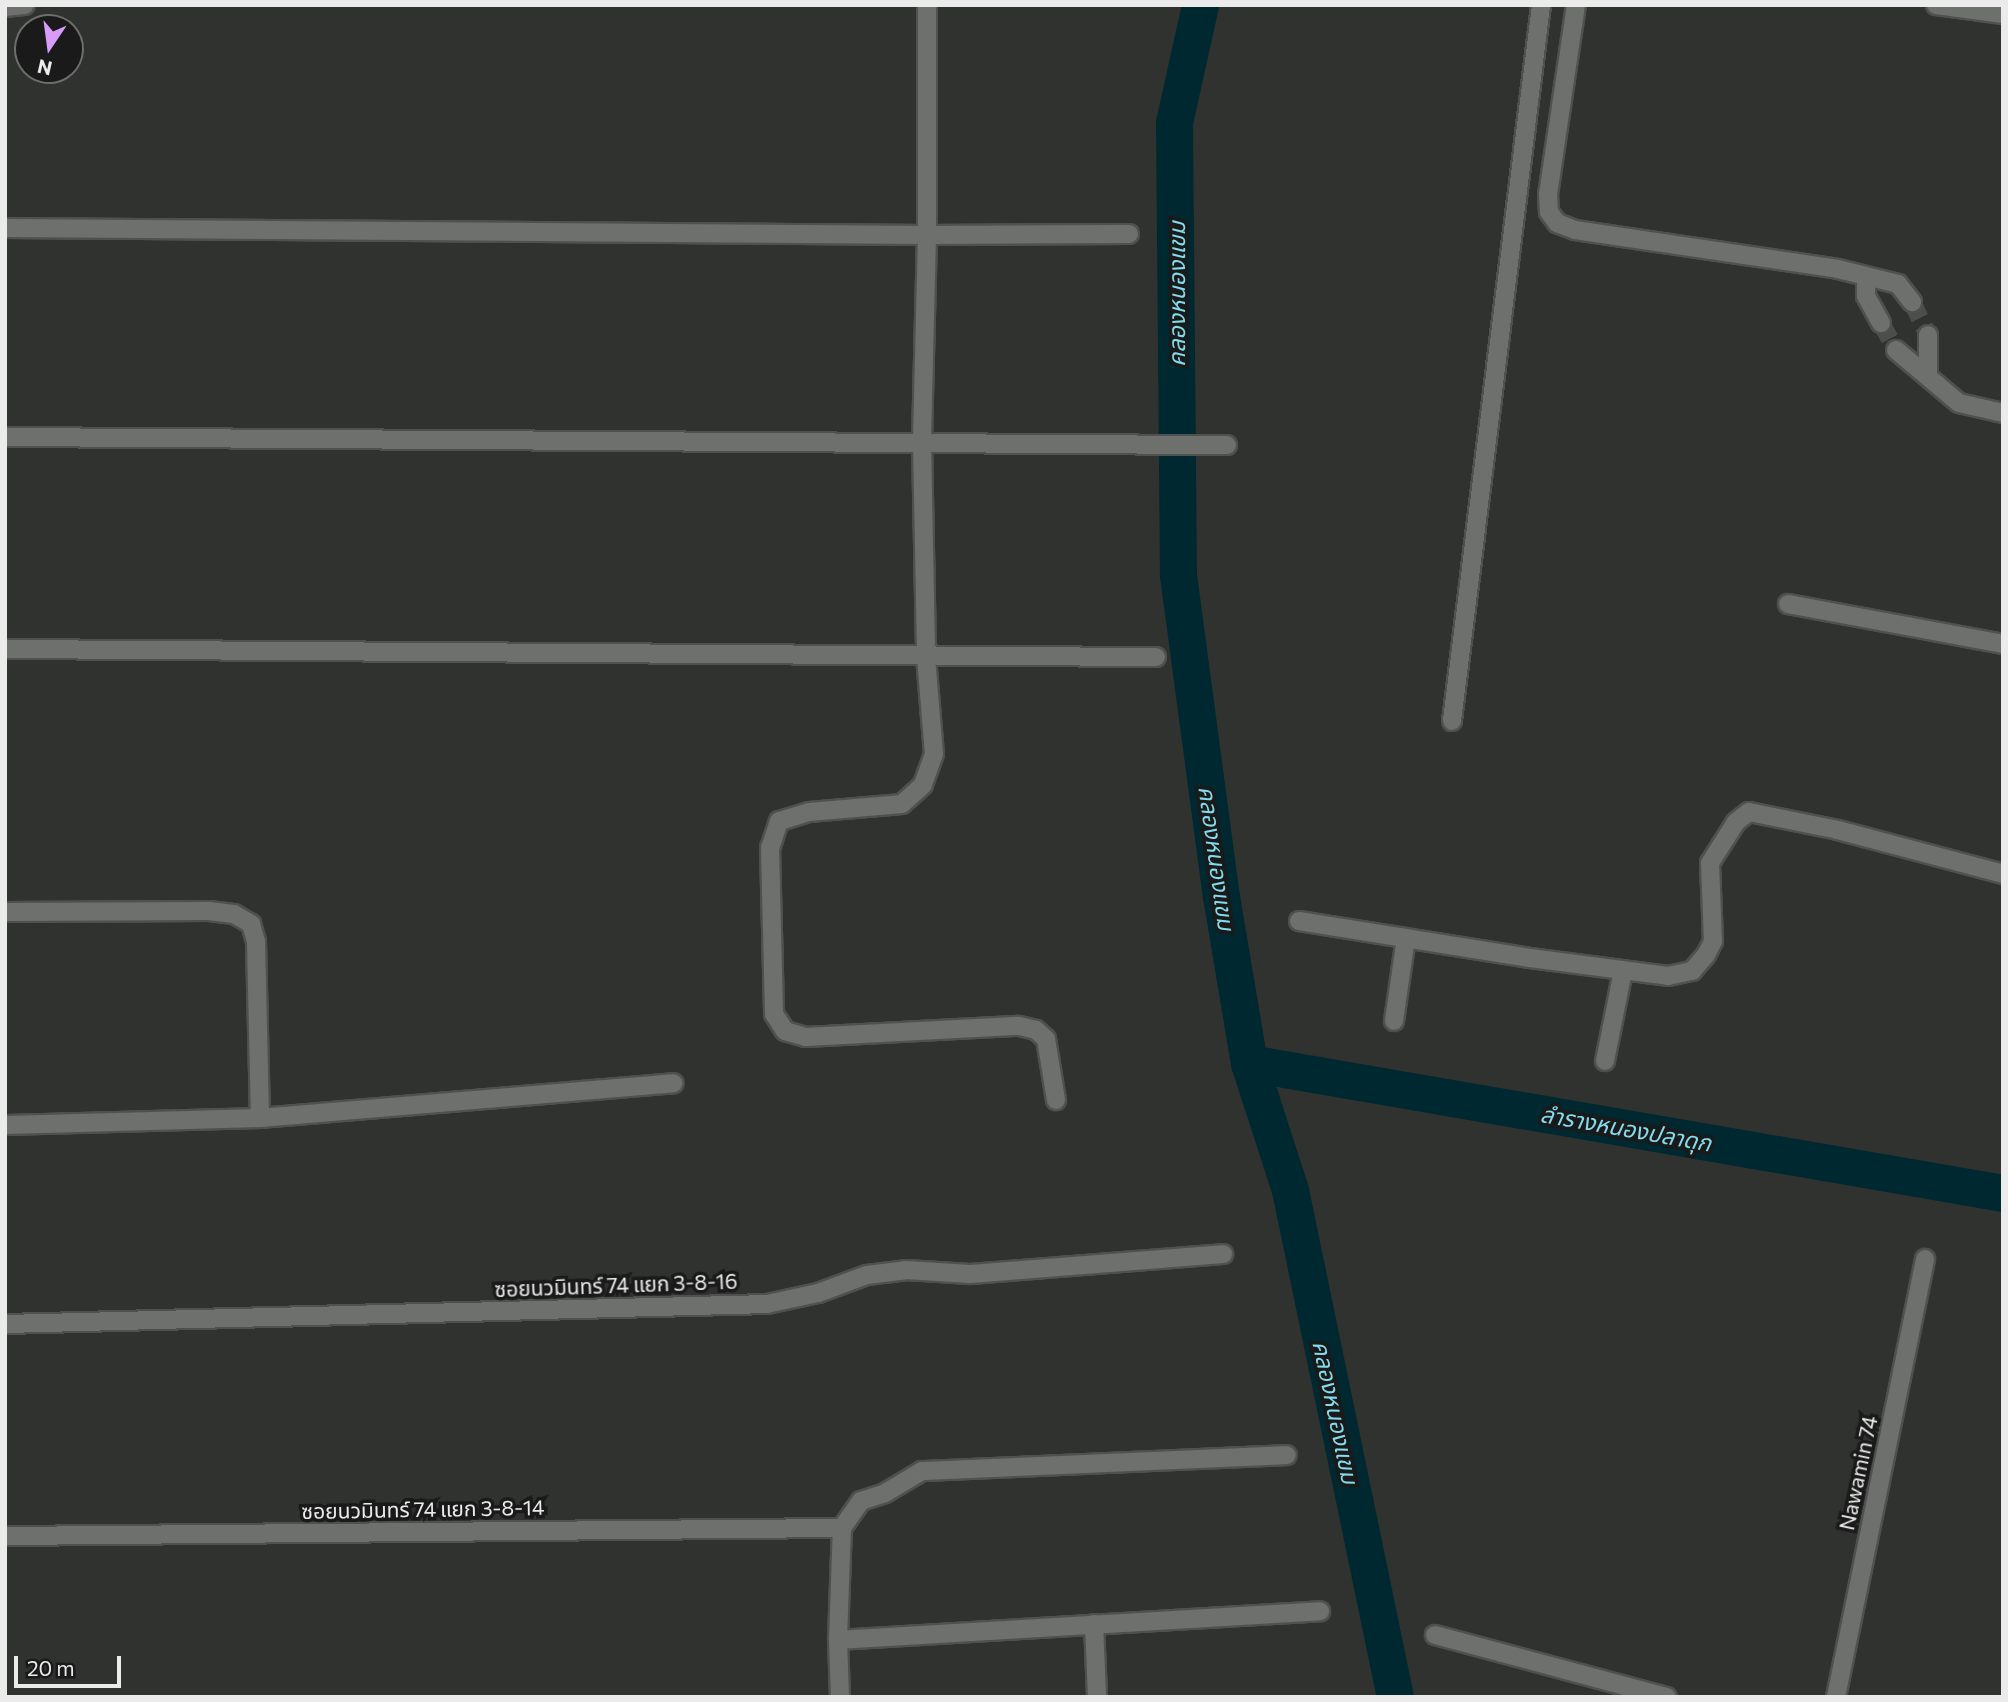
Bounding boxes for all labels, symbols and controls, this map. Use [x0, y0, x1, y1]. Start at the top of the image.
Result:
north arrow [14, 14, 84, 84]
text: N [35, 55, 54, 81]
water label: คลองหนองแขม [1162, 221, 1190, 367]
water label: คลองหนองแขม [1193, 784, 1241, 932]
water label: ลำรางหนองปลาดุก [1538, 1099, 1714, 1157]
street label: ซอยนวมินทร์ 74 แยก 3-8-16 [494, 1268, 738, 1302]
water label: คลองหนองแขม [1307, 1338, 1365, 1486]
street label: Nawamin 74 [1834, 1413, 1882, 1533]
street label: ซอยนวมินทร์ 74 แยก 3-8-14 [301, 1494, 545, 1524]
scale bar [18, 1642, 124, 1686]
text: 20 m [27, 1655, 75, 1680]

